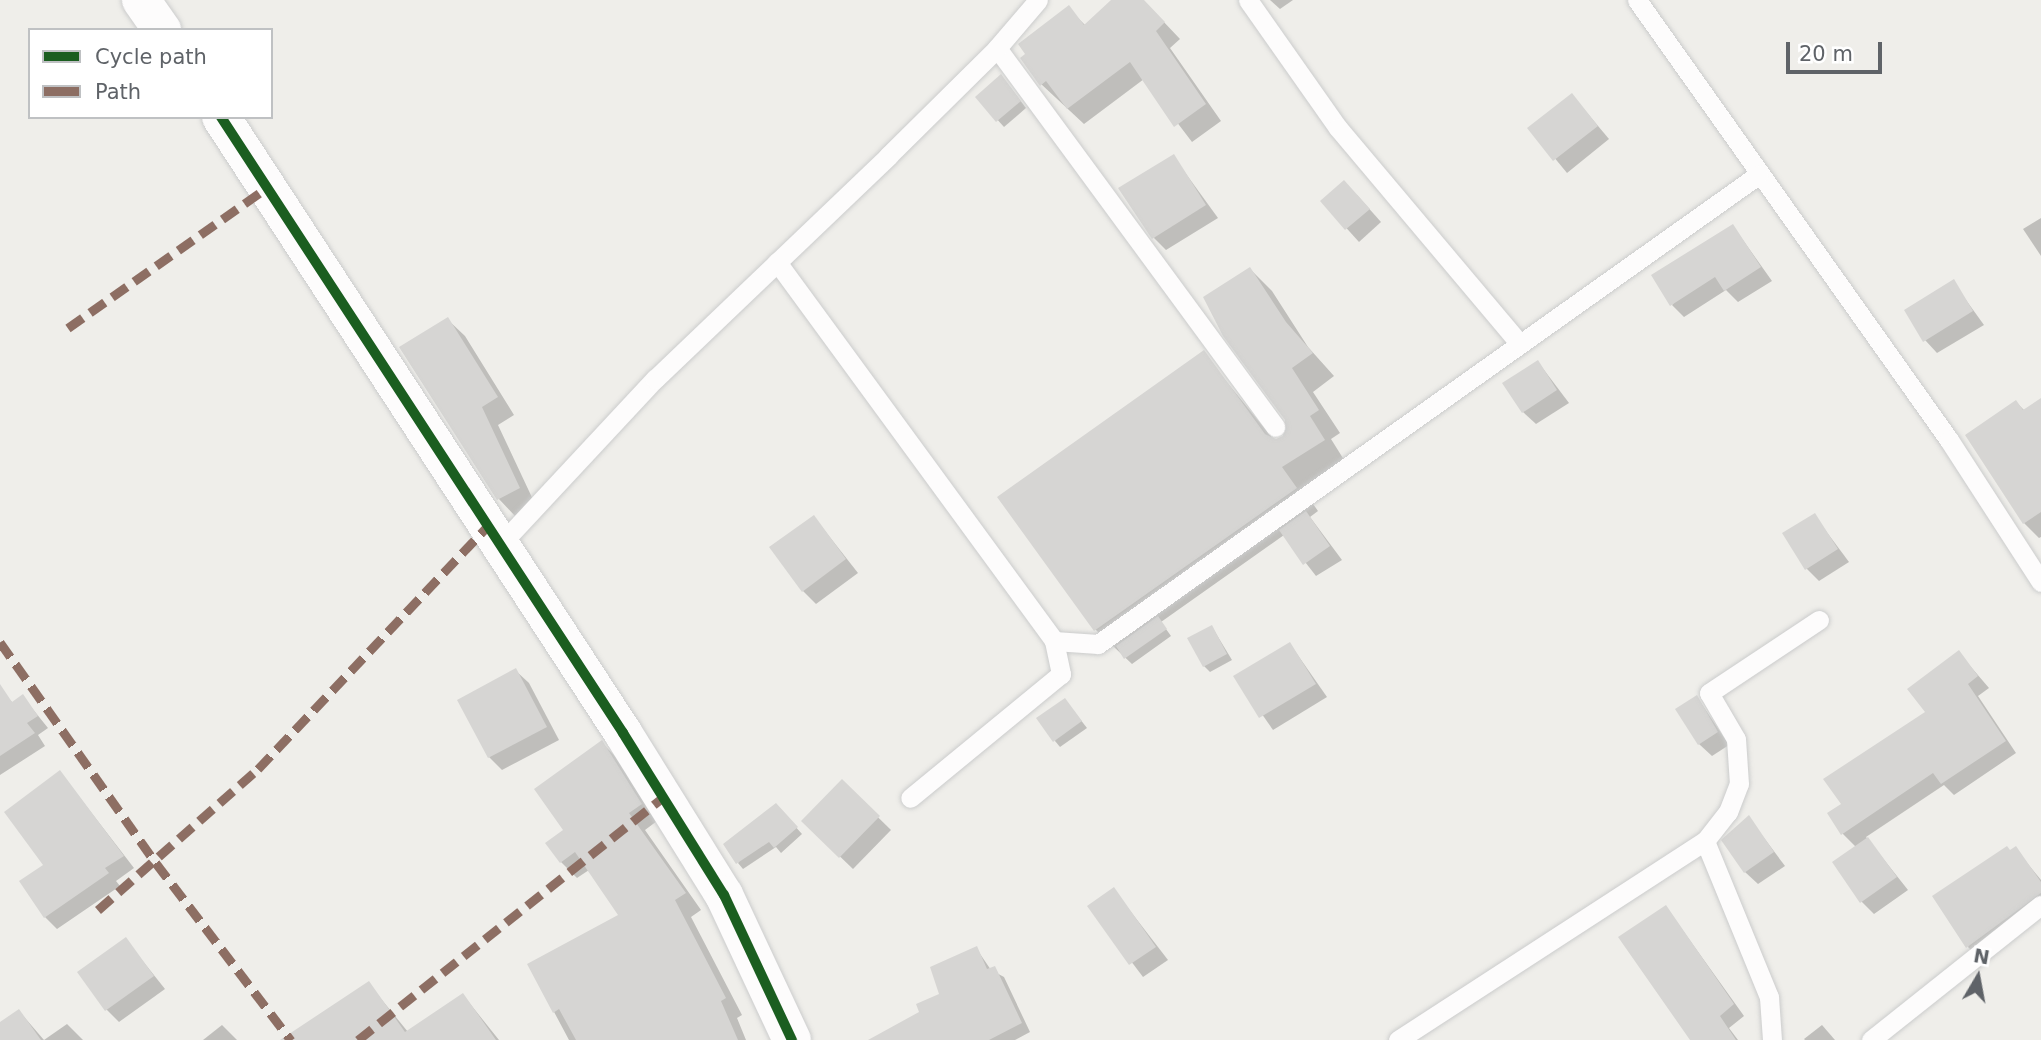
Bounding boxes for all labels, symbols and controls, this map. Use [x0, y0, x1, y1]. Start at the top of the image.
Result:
legend [28, 28, 273, 119]
scale bar [1789, 28, 1885, 72]
text: 20 m [1799, 42, 1853, 66]
text: Cycle path [95, 45, 207, 69]
text: Path [95, 80, 141, 104]
north arrow [1943, 942, 2013, 1012]
text: N [1972, 944, 1991, 969]

